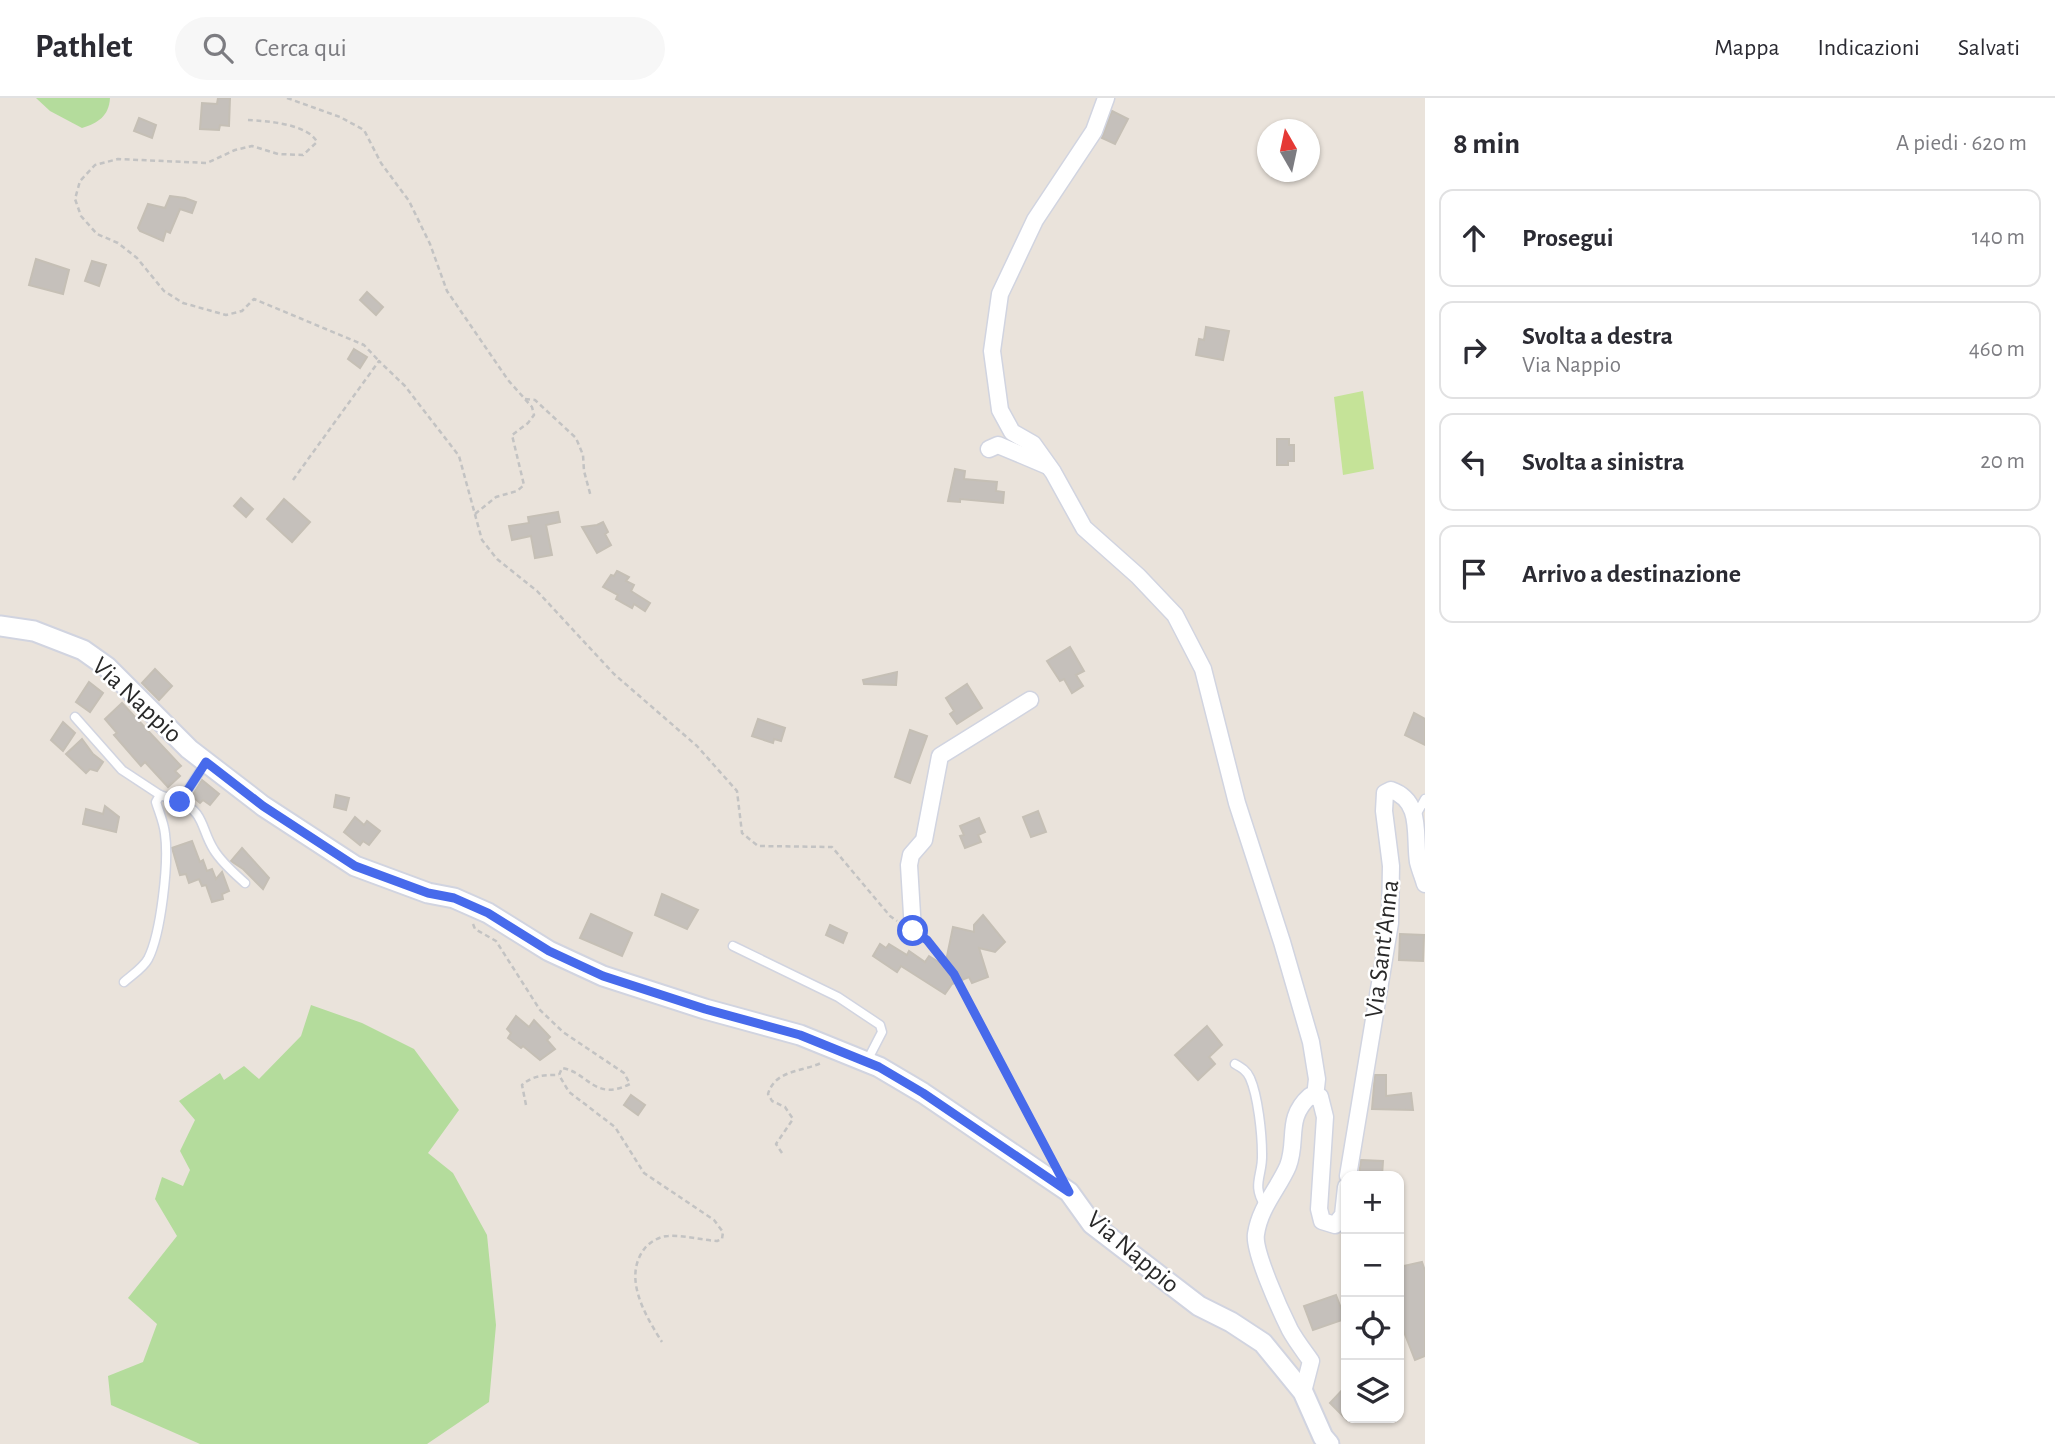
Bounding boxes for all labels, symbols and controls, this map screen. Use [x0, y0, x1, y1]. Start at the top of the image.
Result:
search box [175, 17, 665, 80]
icon: search [199, 29, 237, 67]
text: Pathlet [35, 31, 133, 64]
text: Cerca qui [255, 35, 347, 61]
text: Mappa [1714, 36, 1779, 60]
text: Indicazioni [1817, 36, 1920, 60]
text: Salvati [1958, 36, 2020, 60]
north arrow [1257, 119, 1320, 182]
text: 8 min [1453, 129, 1520, 159]
text: A piedi · 620 m [1896, 132, 2027, 155]
icon: ahead [1455, 219, 1493, 257]
text: Prosegui [1522, 225, 1613, 251]
text: 140 m [1972, 226, 2025, 249]
text: Svolta a destra [1522, 323, 1673, 349]
icon: right [1455, 331, 1493, 369]
text: 460 m [1969, 338, 2025, 361]
text: Via Nappio [1522, 354, 1621, 377]
icon: left [1455, 443, 1493, 481]
text: Svolta a sinistra [1522, 449, 1684, 475]
text: 20 m [1980, 450, 2025, 473]
icon: arrive [1455, 555, 1493, 593]
text: Arrivo a destinazione [1522, 561, 1741, 587]
street label: Via Nappio [87, 652, 187, 748]
route end [164, 786, 195, 817]
street label: Via Sant'Anna [1361, 878, 1403, 1020]
route start [897, 915, 928, 946]
map controls [1341, 1171, 1404, 1423]
button: + [1341, 1171, 1404, 1234]
street label: Via Nappio [1082, 1206, 1184, 1298]
button: − [1341, 1234, 1404, 1297]
button: locate [1341, 1297, 1404, 1360]
button: layers [1341, 1360, 1404, 1423]

